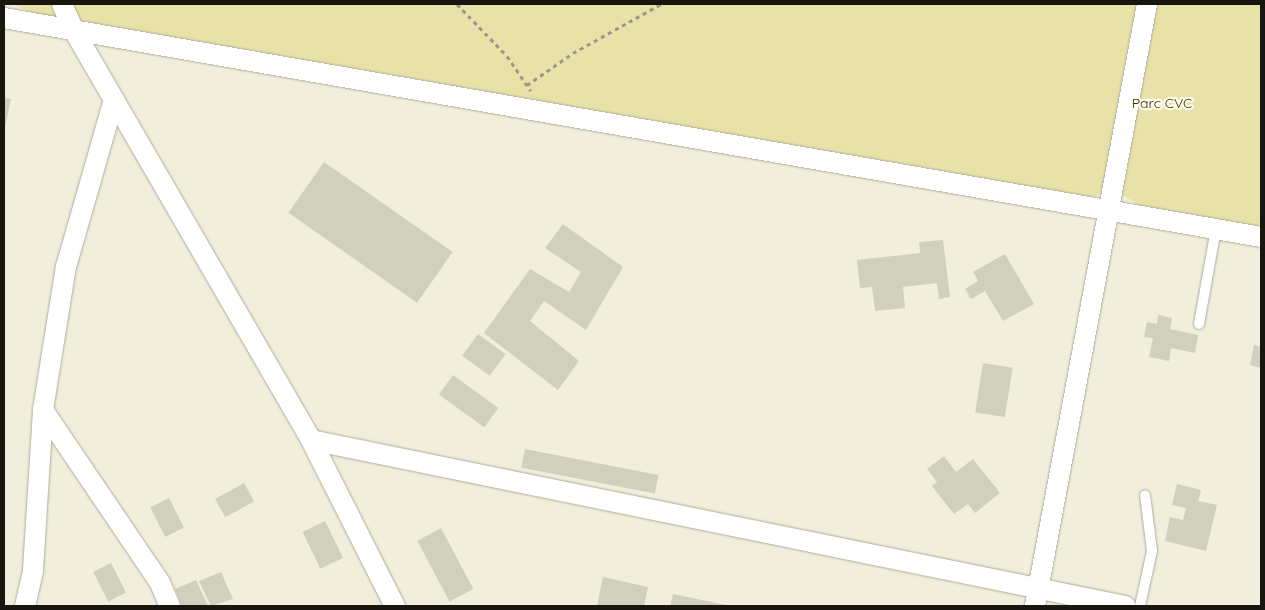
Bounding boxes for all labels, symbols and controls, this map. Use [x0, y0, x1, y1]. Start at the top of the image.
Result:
park label: Parc CVC [1132, 95, 1192, 111]

